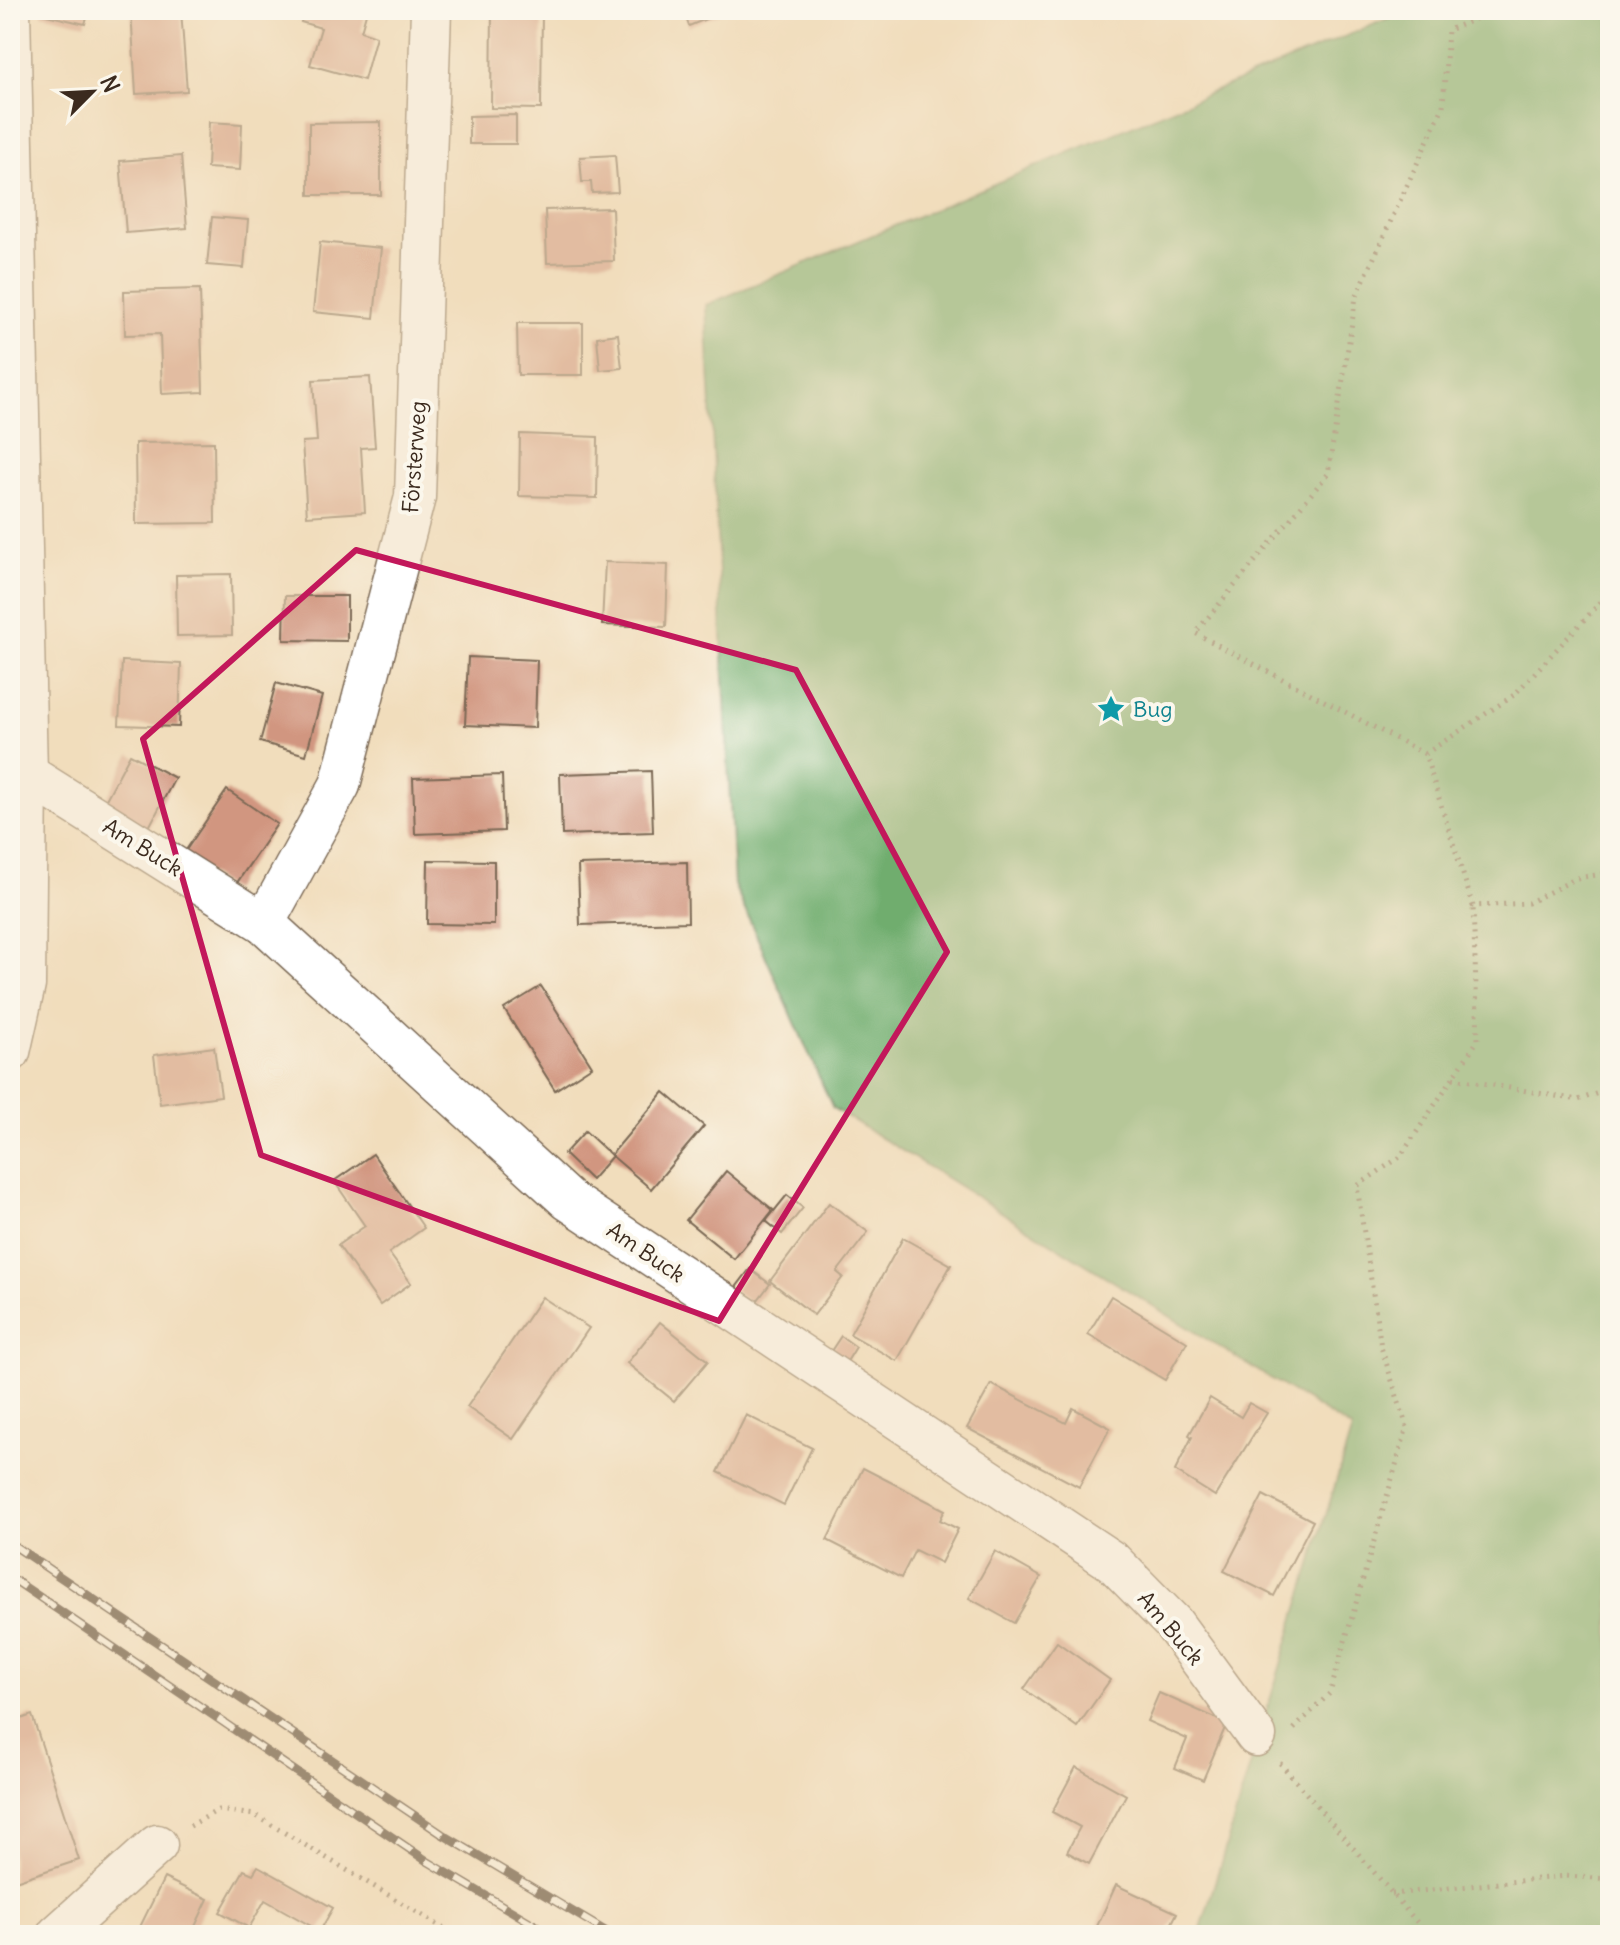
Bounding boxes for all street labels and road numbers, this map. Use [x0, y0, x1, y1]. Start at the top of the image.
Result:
street label: Försterweg [396, 400, 432, 514]
street label: Am Buck [98, 812, 188, 882]
street label: Am Buck [602, 1216, 690, 1288]
street label: Am Buck [1132, 1585, 1210, 1671]

